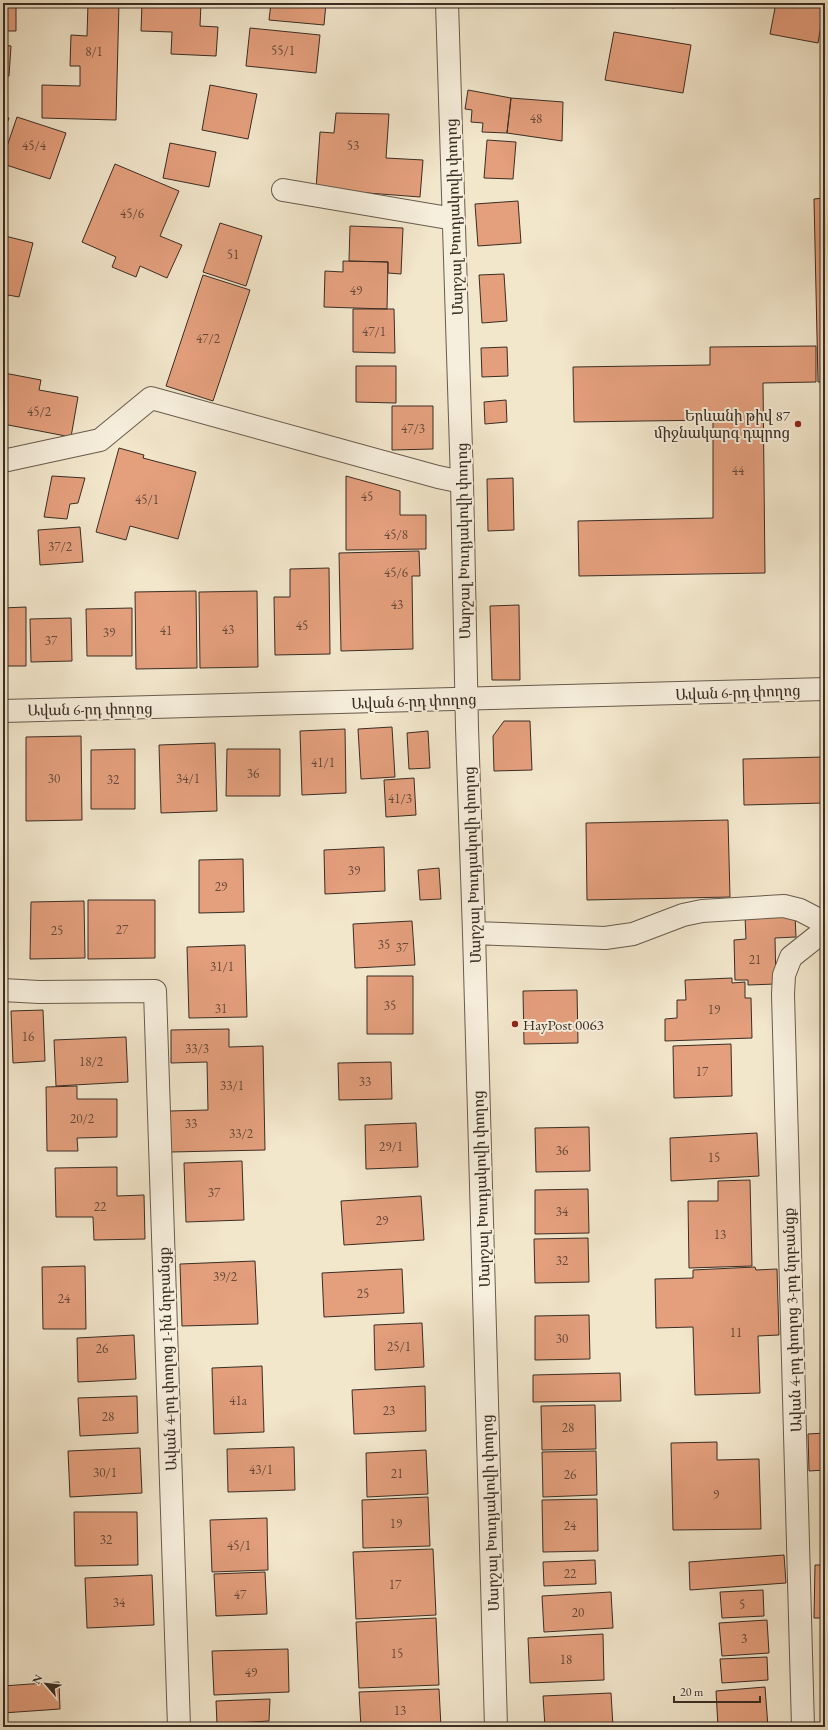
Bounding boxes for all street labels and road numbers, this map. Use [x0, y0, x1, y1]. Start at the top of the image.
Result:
street label: Մարշալ Խուդյակովի փողոց [441, 118, 467, 316]
street label: Մարշալ Խուդյակովի փողոց [452, 442, 474, 640]
street label: Ավան 6-րդ փողոց [675, 680, 801, 704]
street label: Ավան 6-րդ փողոց [351, 689, 477, 713]
street label: Ավան 6-րդ փողոց [27, 698, 153, 720]
street label: Մարշալ Խուդյակովի փողոց [459, 766, 485, 964]
street label: Մարշալ Խուդյակովի փողոց [468, 1090, 494, 1288]
street label: Ավան 4-րդ փողոց 3-րդ նրբանցք [779, 1207, 805, 1433]
street label: Ավան 4-րդ փողոց 1-ին նրբանցք [154, 1247, 180, 1471]
street label: Մարշալ Խուդյակովի փողոց [477, 1414, 503, 1612]

